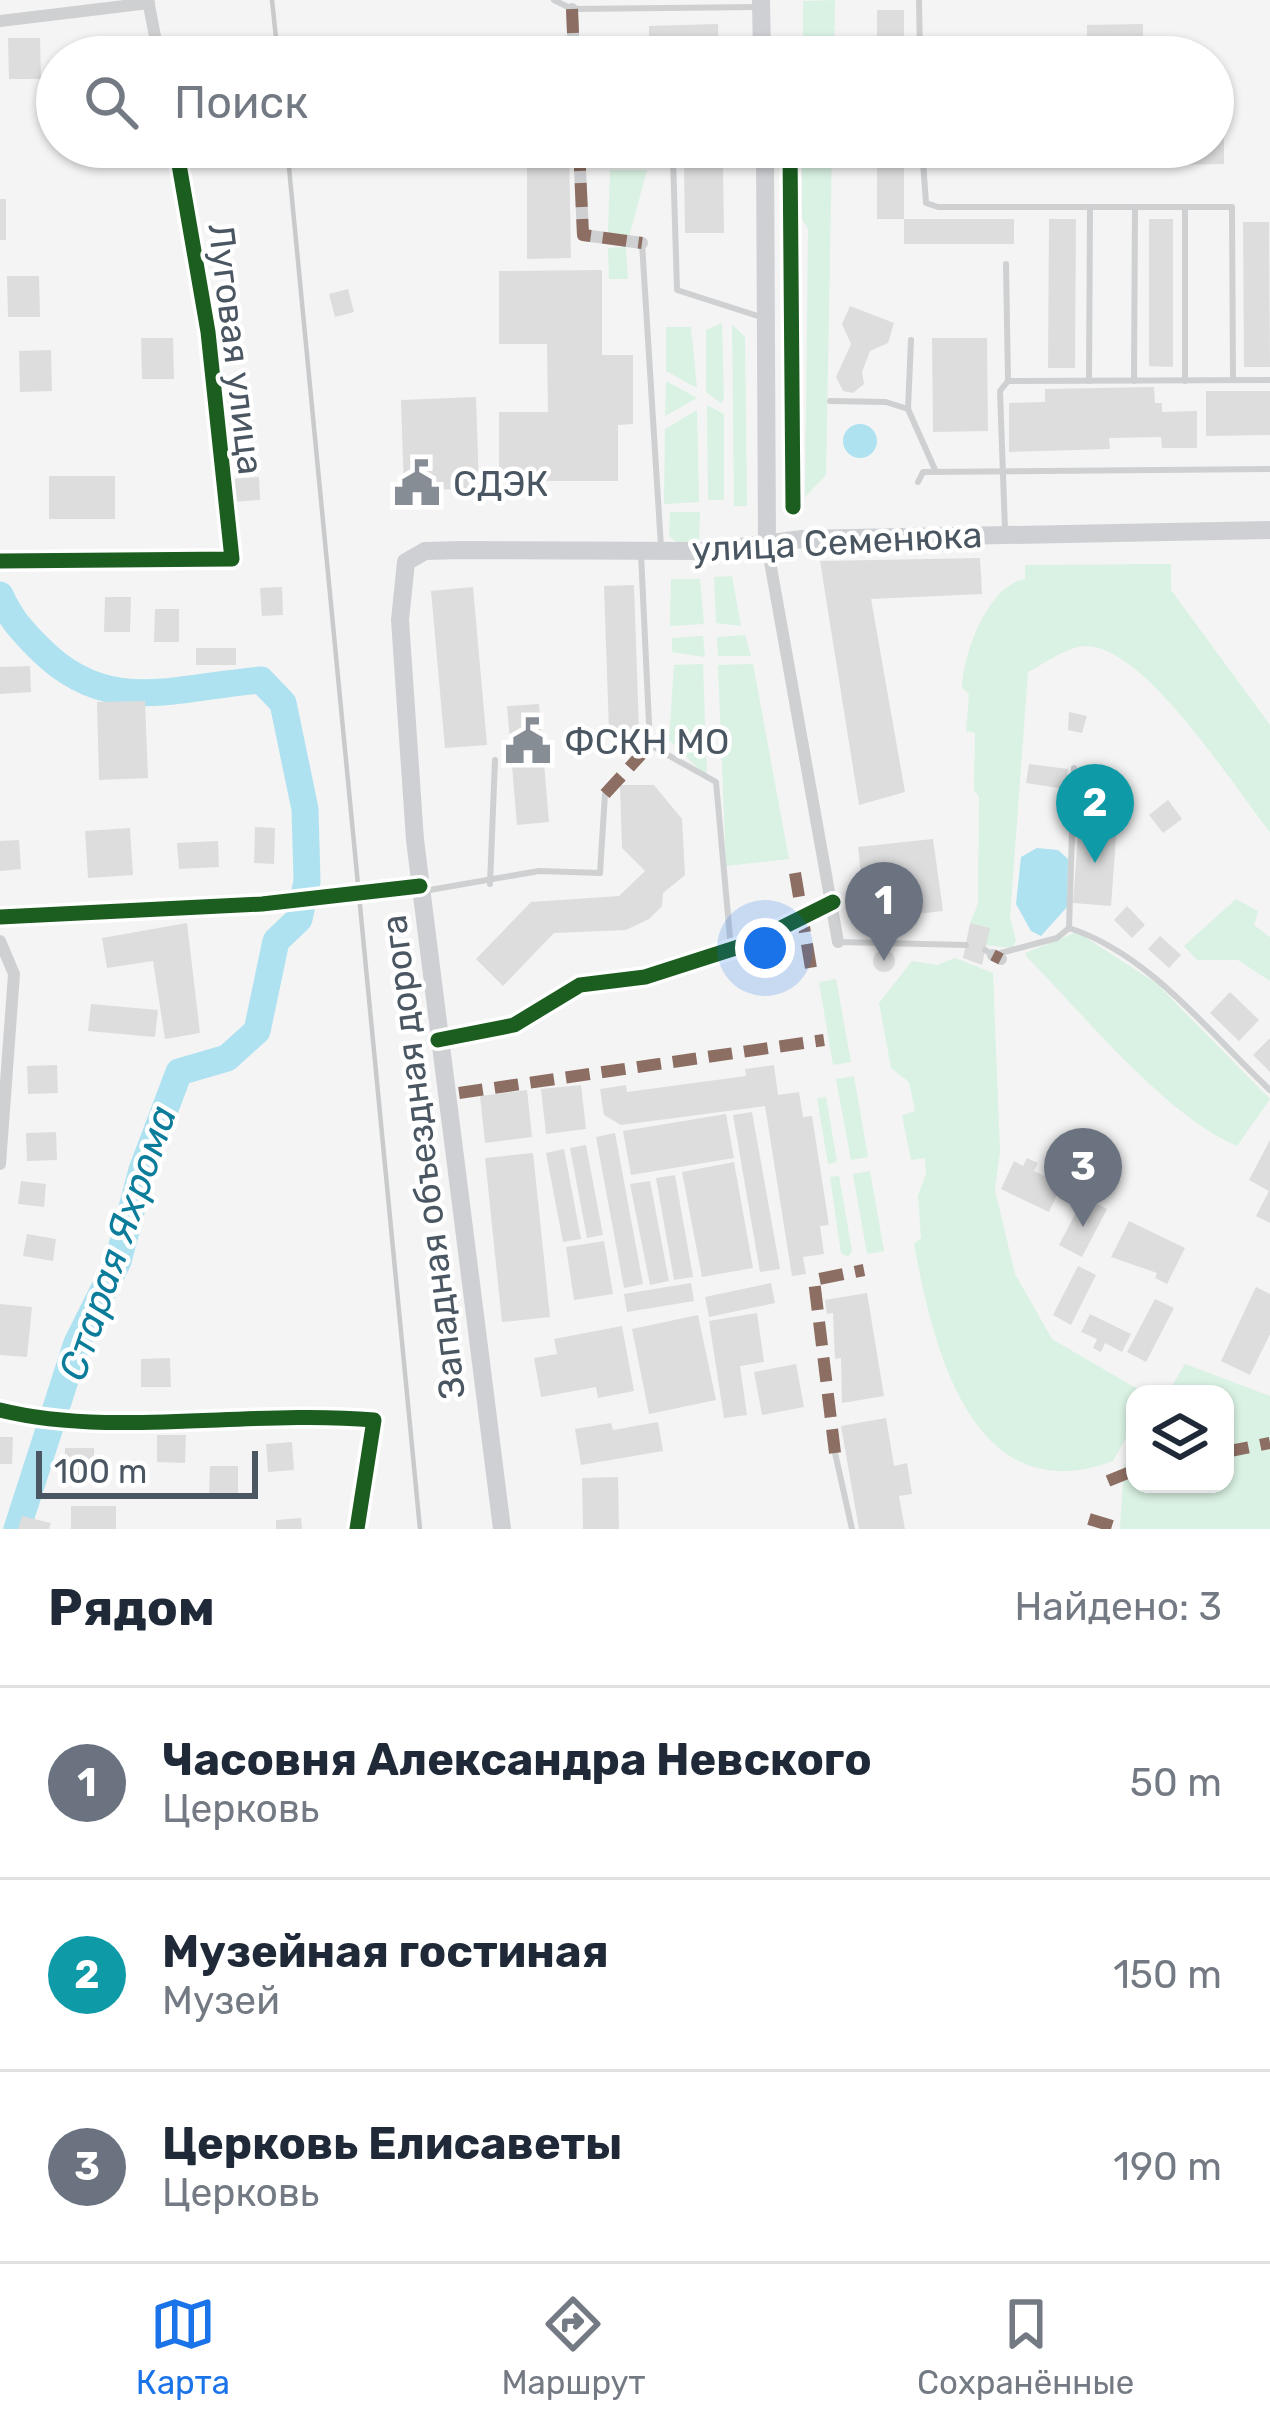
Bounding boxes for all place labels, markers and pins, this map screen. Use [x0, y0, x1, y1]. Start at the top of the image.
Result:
public building icon: СДЭК [392, 458, 442, 508]
place label: СДЭК [453, 462, 549, 505]
public building icon: ФСКН МО [503, 716, 553, 766]
place label: ФСКН МО [564, 720, 729, 763]
pin: 2 [1056, 764, 1134, 863]
pin: 1 [845, 862, 923, 961]
pin: 3 [1044, 1128, 1122, 1227]

